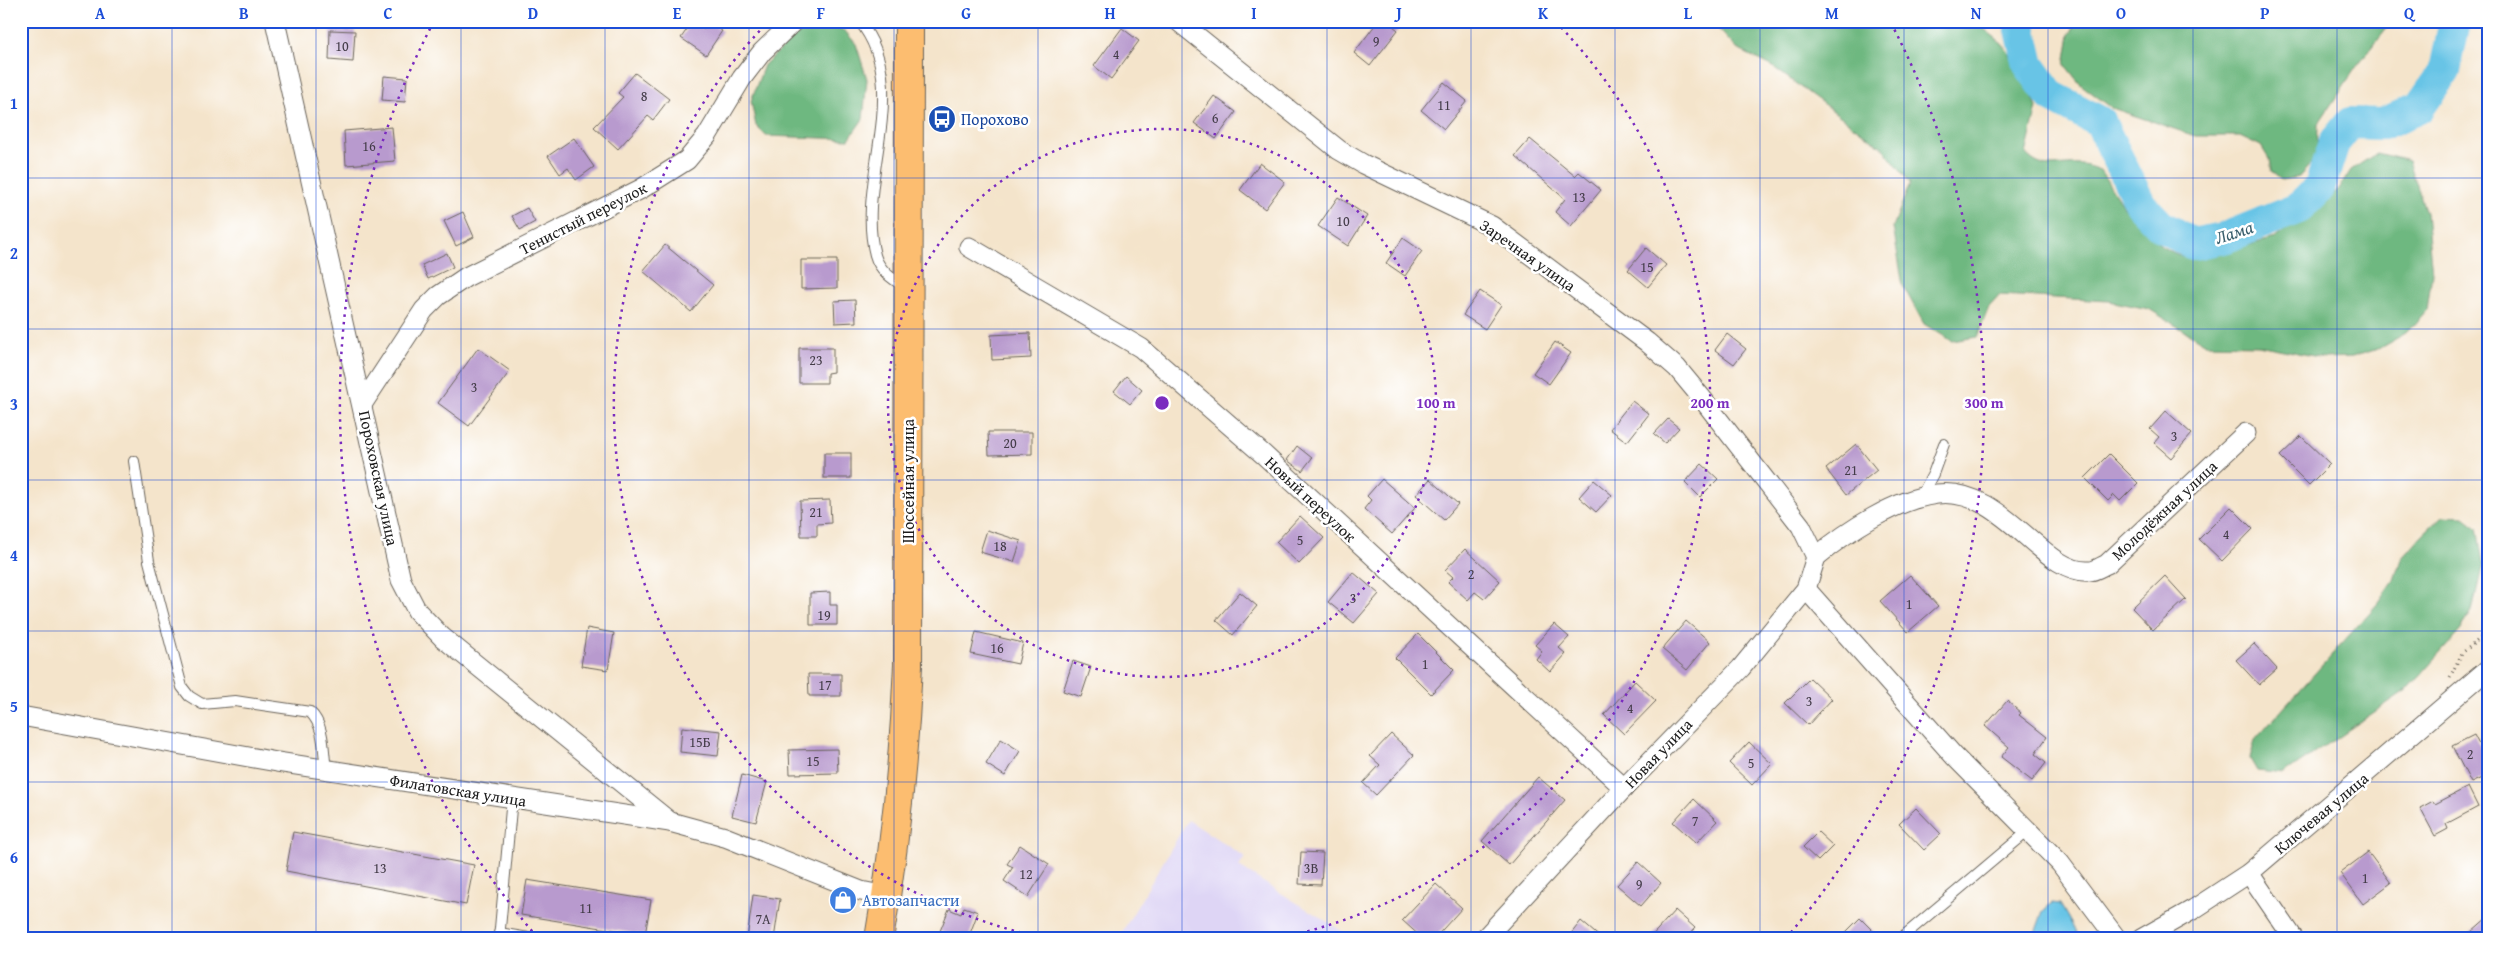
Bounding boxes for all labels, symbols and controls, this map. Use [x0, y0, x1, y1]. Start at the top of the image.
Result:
text: A [95, 1, 106, 25]
text: B [239, 1, 249, 25]
text: C [383, 1, 393, 25]
text: D [528, 1, 538, 25]
text: E [673, 1, 682, 25]
text: F [817, 1, 825, 25]
text: G [961, 1, 971, 25]
text: H [1104, 1, 1116, 25]
text: I [1251, 1, 1257, 25]
text: J [1393, 1, 1402, 25]
text: K [1538, 1, 1549, 25]
text: L [1684, 1, 1693, 25]
text: M [1825, 1, 1839, 25]
text: N [1971, 1, 1982, 25]
text: O [2116, 1, 2126, 25]
text: P [2260, 1, 2270, 25]
text: Q [2404, 1, 2416, 25]
house number: 9 [1373, 31, 1380, 51]
house number: 10 [335, 36, 349, 56]
house number: 4 [1113, 44, 1120, 64]
house number: 8 [641, 86, 648, 106]
text: 1 [10, 91, 18, 115]
house number: 11 [1437, 95, 1451, 115]
bus stop icon: Порохово [927, 104, 957, 134]
place label: Порохово [961, 107, 1029, 131]
house number: 6 [1212, 108, 1219, 128]
house number: 16 [362, 136, 376, 156]
street label: Тенистый переулок [515, 175, 652, 261]
house number: 13 [1572, 187, 1586, 207]
house number: 10 [1336, 211, 1350, 231]
street label: Заречная улица [1475, 213, 1581, 297]
water label: Лама [2211, 213, 2257, 251]
text: 2 [10, 241, 18, 265]
house number: 15 [1640, 257, 1654, 277]
house number: 23 [809, 350, 823, 370]
house number: 3 [471, 377, 477, 397]
text: 3 [10, 392, 18, 416]
text: 100 m [1416, 392, 1456, 413]
text: 200 m [1690, 392, 1730, 413]
text: 300 m [1964, 392, 2004, 413]
centre of rings [1153, 394, 1171, 412]
street label: Пороховская улица [353, 408, 405, 548]
street label: Шоссейная улица [896, 418, 920, 543]
house number: 3 [2171, 426, 2177, 446]
house number: 20 [1003, 433, 1017, 453]
street label: Новый переулок [1260, 450, 1362, 548]
street label: Молодёжная улица [2106, 454, 2223, 566]
house number: 21 [1844, 460, 1858, 480]
house number: 21 [809, 502, 823, 522]
house number: 4 [2223, 524, 2230, 544]
house number: 5 [1297, 530, 1303, 550]
house number: 18 [993, 536, 1007, 556]
text: 4 [10, 543, 18, 567]
house number: 2 [1468, 564, 1474, 584]
house number: 3 [1350, 588, 1356, 608]
house number: 1 [1906, 594, 1912, 614]
house number: 19 [817, 605, 831, 625]
house number: 16 [990, 638, 1004, 658]
house number: 1 [1422, 654, 1428, 674]
house number: 17 [818, 675, 832, 695]
house number: 3 [1806, 691, 1812, 711]
text: 5 [10, 694, 18, 718]
house number: 4 [1627, 698, 1634, 718]
street label: Новая улица [1618, 712, 1698, 793]
house number: 15Б [689, 732, 711, 752]
house number: 2 [2467, 744, 2473, 764]
house number: 15 [806, 751, 820, 771]
house number: 5 [1748, 753, 1754, 773]
street label: Ключевая улица [2269, 766, 2374, 860]
street label: Филатовская улица [388, 767, 528, 813]
house number: 7 [1692, 811, 1699, 831]
text: 6 [10, 845, 18, 869]
house number: 13 [373, 858, 387, 878]
house number: 3В [1304, 858, 1318, 878]
house number: 12 [1019, 864, 1033, 884]
house number: 1 [2362, 868, 2368, 888]
house number: 9 [1636, 874, 1643, 894]
shop icon: Автозапчасти [828, 885, 858, 915]
place label: Автозапчасти [862, 888, 960, 912]
house number: 11 [579, 898, 593, 918]
house number: 7А [755, 909, 771, 929]

